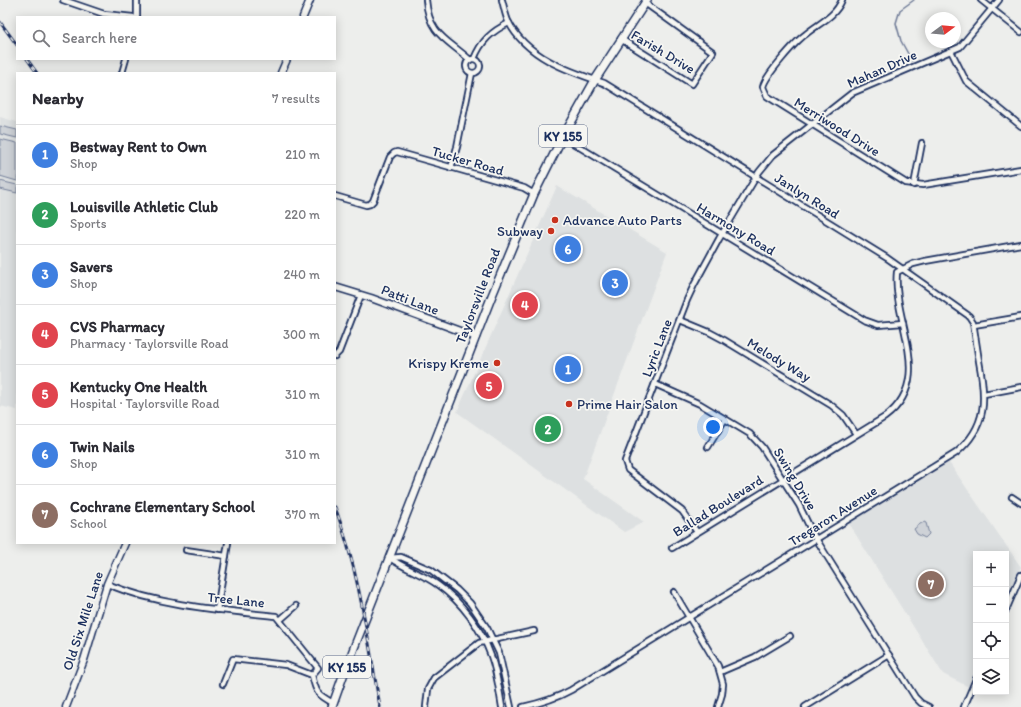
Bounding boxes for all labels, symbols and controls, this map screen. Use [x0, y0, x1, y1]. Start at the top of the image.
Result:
north arrow [925, 12, 961, 48]
search box [16, 16, 336, 60]
street label: Farish Drive [628, 26, 698, 78]
icon: search [30, 27, 52, 49]
text: Search here [62, 29, 137, 47]
street label: Mahan Drive [845, 46, 920, 92]
text: Nearby [32, 88, 84, 108]
text: 7 results [272, 91, 320, 106]
street label: Merriwood Drive [791, 94, 883, 160]
road number: KY 155 [539, 125, 587, 147]
text: Bestway Rent to Own [70, 138, 207, 156]
street label: Tucker Road [430, 143, 506, 179]
text: 1 [42, 147, 48, 162]
text: 210 m [285, 147, 320, 162]
text: Shop [70, 156, 97, 171]
street label: Janlyn Road [771, 169, 843, 223]
text: Louisville Athletic Club [70, 198, 218, 216]
street label: Harmony Road [694, 199, 779, 259]
text: 2 [42, 207, 48, 222]
text: 220 m [284, 207, 320, 222]
place label: Advance Auto Parts [563, 212, 682, 229]
marker: Advance Auto Parts [550, 215, 560, 225]
text: Sports [70, 216, 106, 231]
place label: Subway [497, 223, 543, 240]
marker: Subway [546, 226, 556, 236]
pin: 6 [555, 234, 581, 264]
street label: Taylorsville Road [452, 245, 504, 346]
text: Savers [70, 258, 113, 276]
text: 3 [41, 267, 49, 282]
text: 240 m [283, 267, 320, 282]
pin: 3 [602, 268, 628, 298]
text: Shop [70, 276, 97, 291]
street label: Patti Lane [379, 281, 442, 319]
pin: 4 [512, 290, 538, 320]
street label: Lyric Lane [638, 316, 676, 379]
text: CVS Pharmacy [70, 318, 164, 336]
text: 4 [41, 327, 49, 342]
text: 300 m [283, 327, 320, 342]
street label: Melody Way [744, 334, 815, 386]
text: Pharmacy · Taylorsville Road [70, 336, 229, 351]
pin: 1 [555, 354, 581, 384]
place label: Krispy Kreme [408, 355, 489, 372]
marker: Krispy Kreme [492, 358, 502, 368]
pin: 5 [476, 371, 502, 401]
text: Kentucky One Health [70, 378, 207, 396]
text: 5 [42, 387, 48, 402]
text: 310 m [285, 387, 320, 402]
text: Hospital · Taylorsville Road [70, 396, 219, 411]
place label: Prime Hair Salon [577, 396, 678, 413]
marker: Prime Hair Salon [564, 399, 574, 409]
pin: 2 [535, 414, 561, 444]
your location [703, 417, 723, 437]
text: Twin Nails [70, 438, 135, 456]
street label: Swing Drive [770, 445, 820, 514]
text: 6 [42, 447, 48, 462]
text: 310 m [285, 447, 320, 462]
text: Shop [70, 456, 97, 471]
street label: Ballad Boulevard [670, 471, 767, 541]
street label: Tregaron Avenue [786, 482, 881, 550]
text: Cochrane Elementary School [70, 498, 255, 516]
text: 7 [42, 507, 48, 522]
text: 370 m [285, 507, 320, 522]
text: School [70, 516, 107, 531]
map controls [973, 551, 1009, 695]
button: + [973, 551, 1009, 587]
street label: Old Six Mile Lane [59, 569, 107, 673]
pin: 7 [918, 569, 944, 599]
button: − [973, 587, 1009, 623]
street label: Tree Lane [207, 589, 266, 611]
button: locate [973, 623, 1009, 659]
road number: KY 155 [323, 656, 371, 678]
button: layers [973, 659, 1009, 695]

